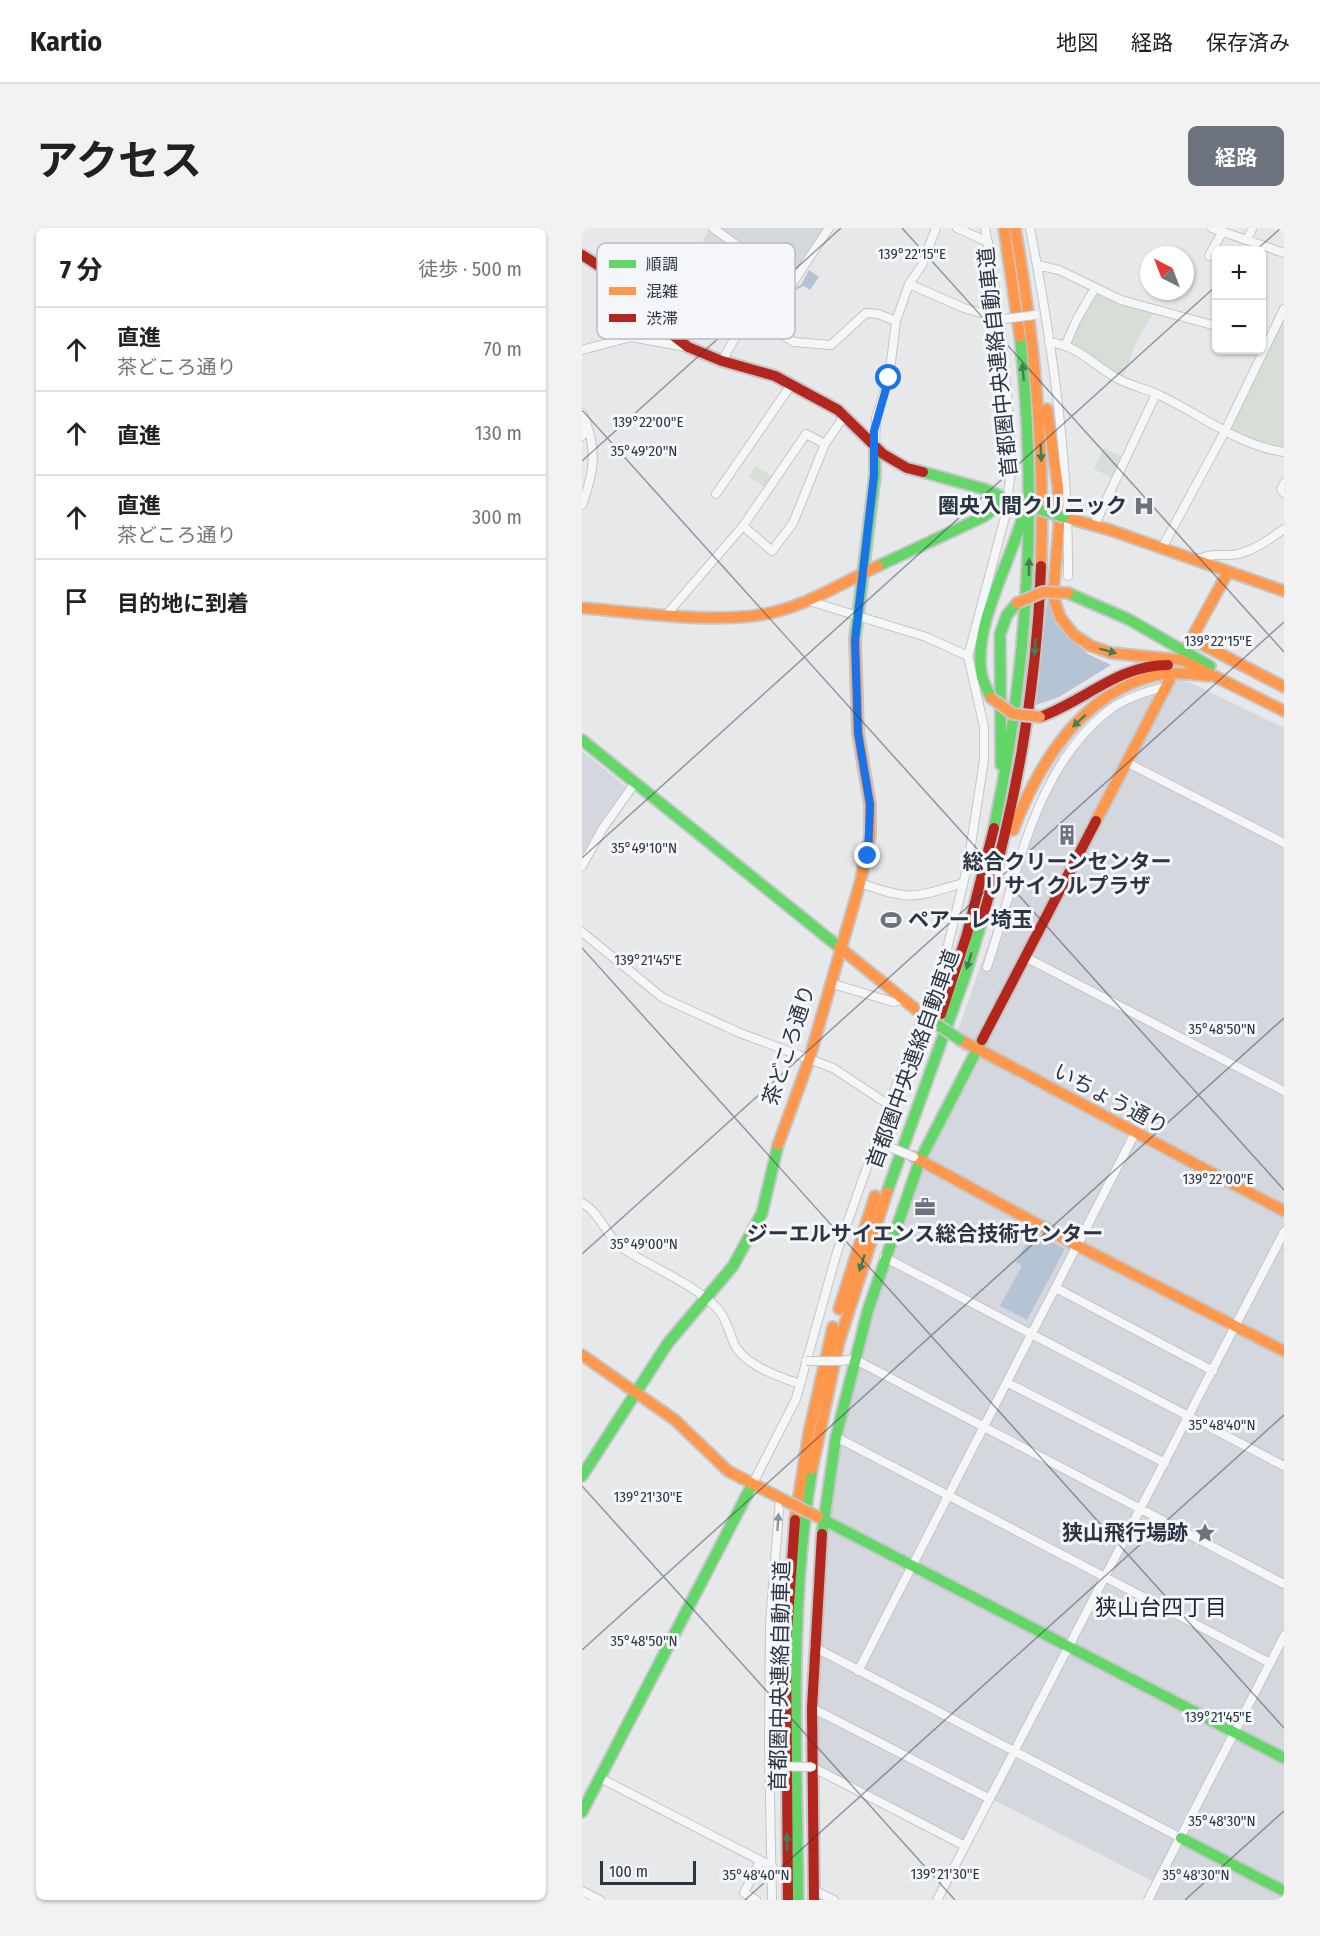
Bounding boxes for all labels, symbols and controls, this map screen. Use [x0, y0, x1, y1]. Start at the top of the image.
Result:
text: Kartio [30, 25, 102, 58]
text: 地図 [1056, 30, 1098, 56]
text: 経路 [1131, 30, 1173, 56]
text: 保存済み [1206, 30, 1290, 56]
button: 経路 [1188, 126, 1284, 186]
text: アクセス [36, 136, 202, 186]
legend [597, 243, 795, 339]
text: 139°22'15"E [878, 245, 946, 263]
street label: 首都圏中央連絡自動車道 [973, 246, 1023, 478]
north arrow [1140, 246, 1194, 300]
map controls [1212, 246, 1266, 354]
button: + [1212, 246, 1266, 300]
text: 7 分 [60, 255, 102, 286]
text: 順調 [646, 255, 678, 274]
text: 徒歩 · 500 m [418, 257, 522, 281]
text: 混雑 [646, 282, 678, 301]
button: − [1212, 300, 1266, 354]
text: 渋滞 [646, 309, 678, 328]
text: 直進 [117, 324, 161, 351]
icon: ahead [60, 333, 93, 366]
text: 70 m [484, 337, 522, 361]
text: 茶どころ通り [117, 355, 236, 379]
one-way arrow [1019, 362, 1028, 381]
route start [875, 364, 901, 390]
text: 139°22'00"E [612, 413, 684, 431]
icon: ahead [60, 417, 93, 450]
text: 130 m [475, 421, 522, 445]
text: 直進 [117, 422, 161, 449]
text: 35°49'20"N [611, 442, 677, 460]
one-way arrow [1036, 443, 1046, 462]
text: 直進 [117, 492, 161, 519]
place label: 圏央入間クリニック [938, 493, 1127, 519]
hospital icon: 圏央入間クリニック [1132, 494, 1156, 518]
icon: ahead [60, 501, 93, 534]
text: 300 m [472, 505, 522, 529]
text: 茶どころ通り [117, 523, 236, 547]
one-way arrow [1024, 557, 1034, 576]
icon: arrive [60, 585, 93, 618]
text: 目的地に到着 [117, 590, 249, 617]
text: 139°22'15"E [1184, 632, 1252, 650]
one-way arrow [1030, 638, 1040, 657]
one-way arrow [1099, 647, 1117, 656]
one-way arrow [1073, 714, 1087, 728]
building icon: 総合クリーンセンター リサイクルプラザ [1055, 823, 1079, 847]
text: 35°49'10"N [611, 839, 677, 857]
route end [854, 842, 880, 868]
place label: 総合クリーンセンター リサイクルプラザ [963, 849, 1171, 899]
place label: ペアーレ埼玉 [908, 907, 1033, 933]
sports icon: ペアーレ埼玉 [879, 908, 903, 932]
street label: 首都圏中央連絡自動車道 [861, 946, 965, 1172]
text: 139°21'45"E [614, 951, 682, 969]
one-way arrow [964, 952, 973, 970]
street label: 茶どころ通り [757, 981, 821, 1109]
text: 35°48'50"N [1188, 1020, 1256, 1038]
street label: いちょう通り [1049, 1058, 1173, 1140]
text: 139°22'00"E [1182, 1170, 1254, 1188]
office icon: ジーエルサイエンス総合技術センター [913, 1195, 937, 1219]
place label: ジーエルサイエンス総合技術センター [747, 1221, 1103, 1247]
text: 35°49'00"N [610, 1235, 678, 1253]
one-way arrow [857, 1254, 866, 1272]
text: 35°48'40"N [1188, 1416, 1256, 1434]
text: 139°21'30"E [613, 1488, 683, 1506]
one-way arrow [773, 1513, 783, 1532]
place label: 狭山飛行場跡 [1062, 1520, 1188, 1546]
place icon: 狭山飛行場跡 [1193, 1521, 1217, 1545]
street label: 首都圏中央連絡自動車道 [765, 1560, 795, 1792]
district label: 狭山台四丁目 [1095, 1594, 1227, 1621]
text: 35°48'50"N [610, 1632, 678, 1650]
text: 139°21'45"E [1184, 1708, 1252, 1726]
text: 35°48'30"N [1188, 1812, 1256, 1830]
one-way arrow [782, 1832, 792, 1851]
scale bar [600, 1858, 696, 1886]
text: 100 m [609, 1862, 648, 1881]
text: 139°21'30"E [910, 1865, 980, 1883]
text: 35°48'40"N [722, 1866, 790, 1884]
text: 35°48'30"N [1162, 1866, 1230, 1884]

